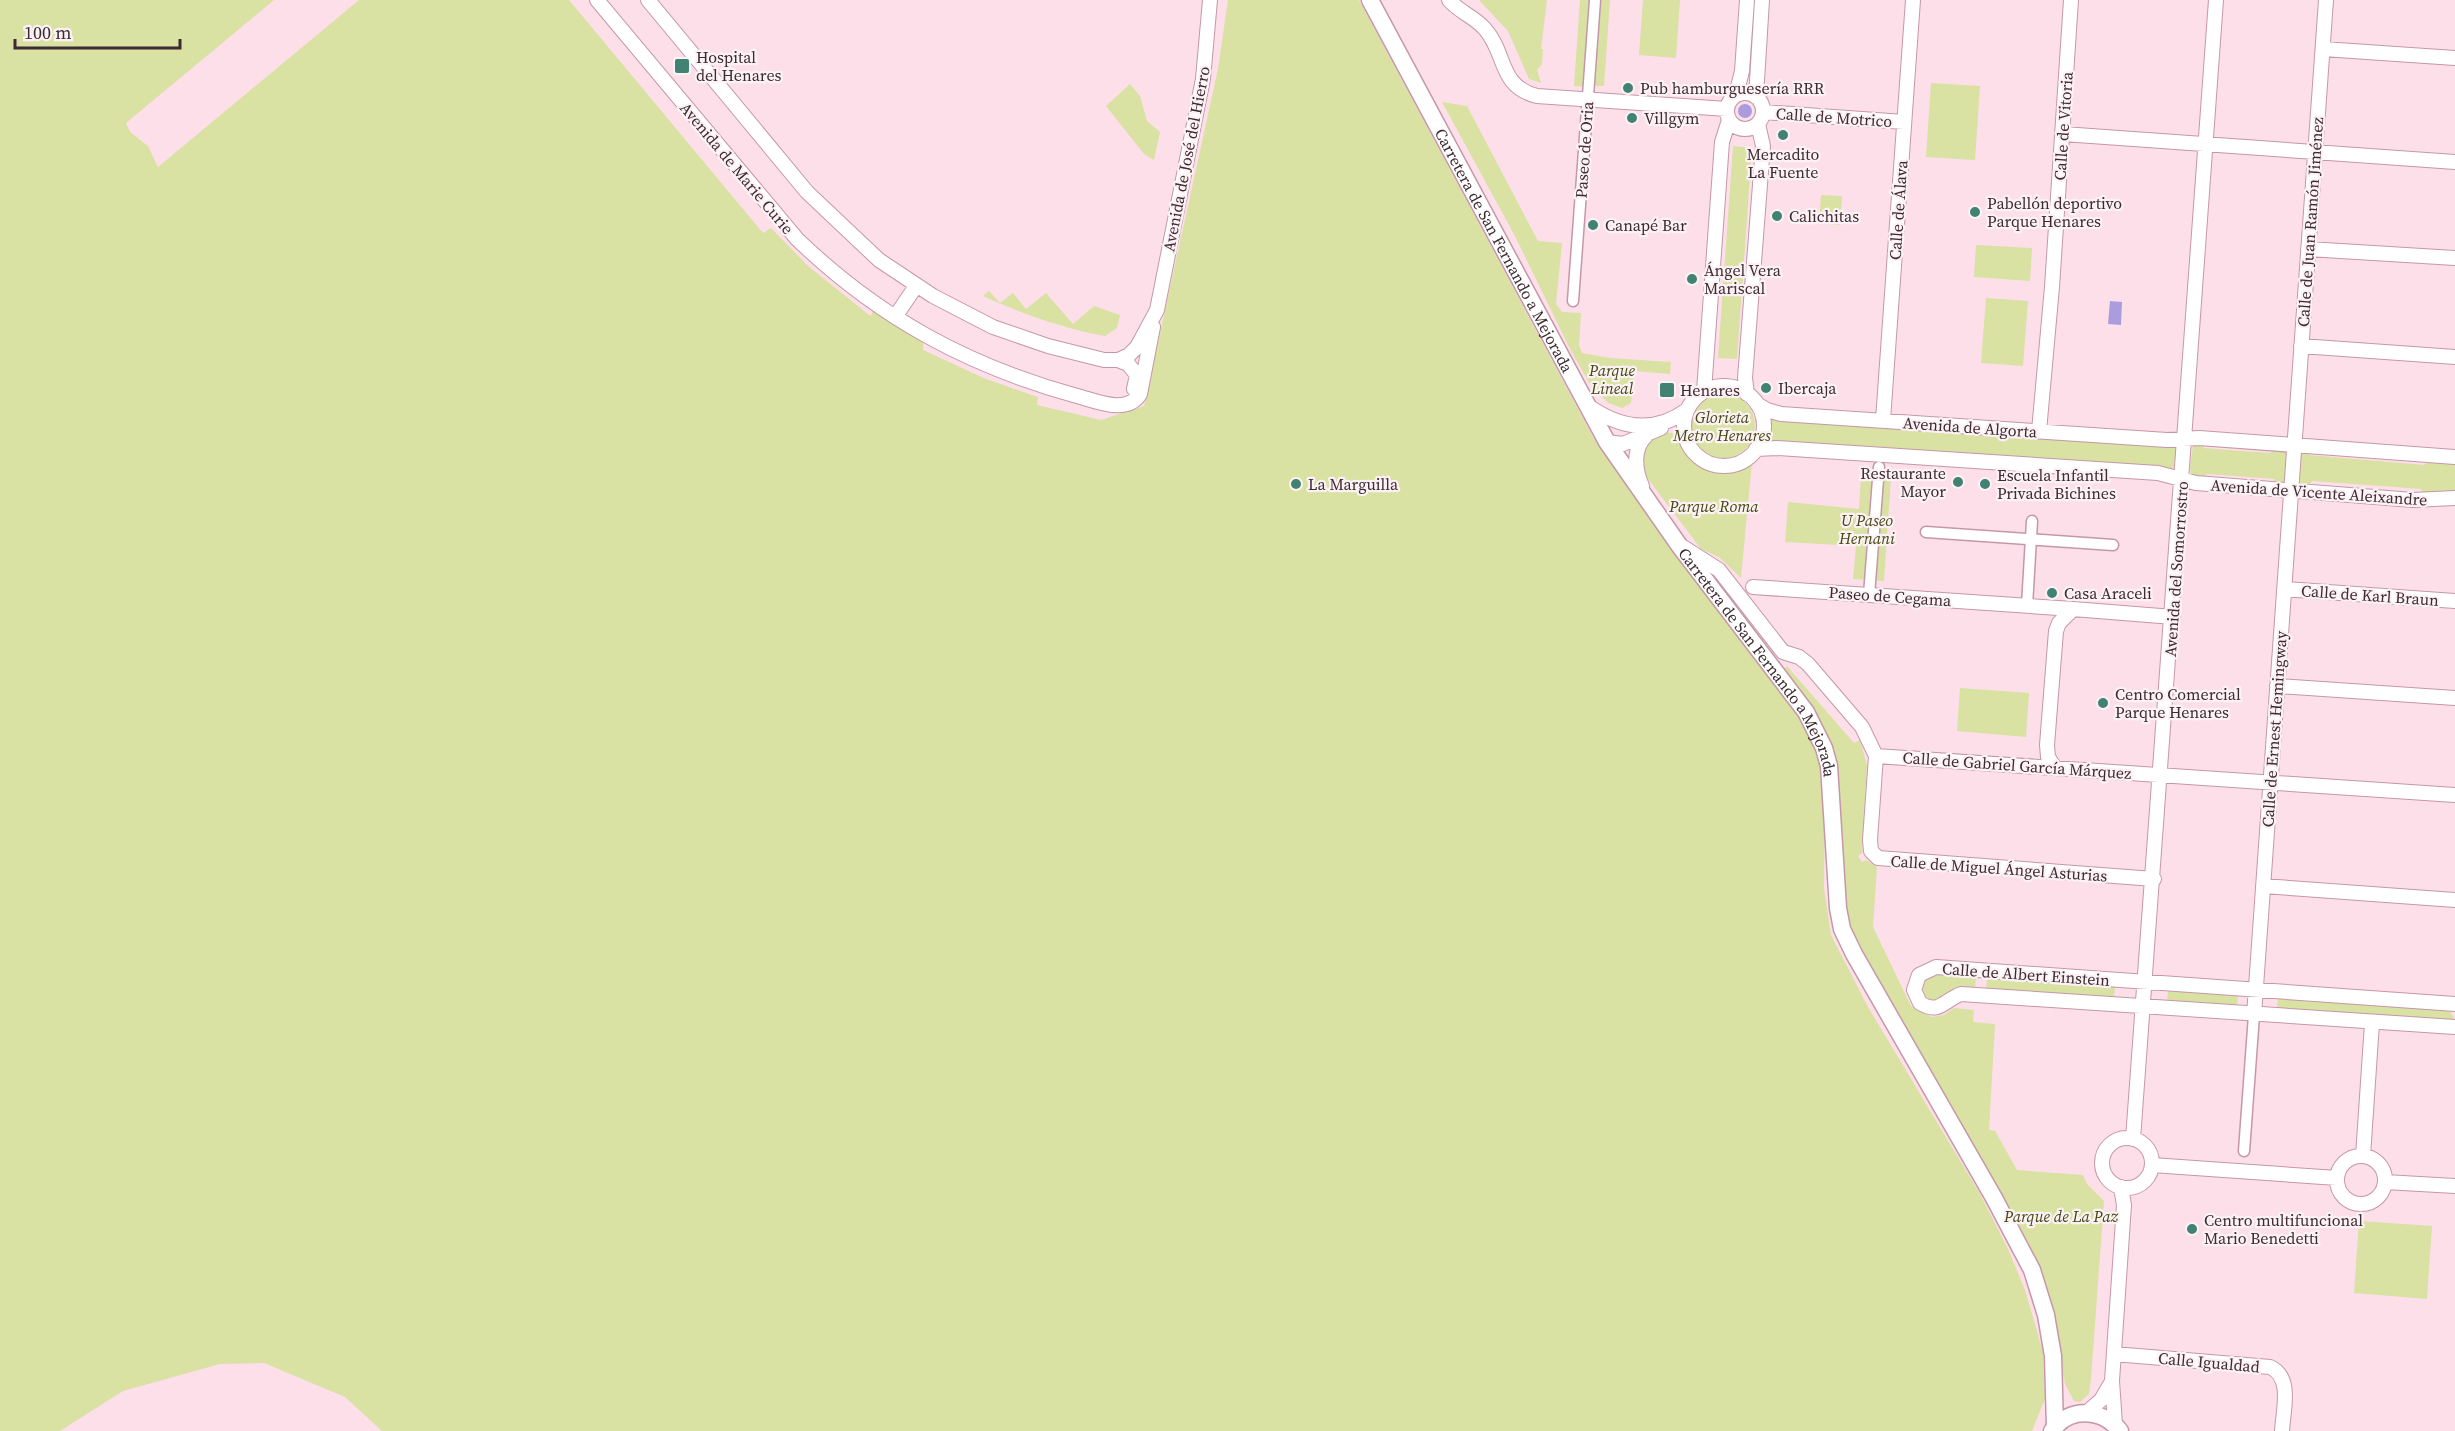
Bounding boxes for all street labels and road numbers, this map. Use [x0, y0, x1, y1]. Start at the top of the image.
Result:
street label: Avenida de José del Hierro [1157, 64, 1215, 254]
street label: Calle de Vitoria [2048, 70, 2078, 181]
street label: Avenida de Marie Curie [675, 97, 799, 239]
street label: Paseo de Oria [1570, 100, 1598, 199]
street label: Calle de Motrico [1775, 102, 1893, 132]
street label: Calle de Juan Ramón Jiménez [2292, 116, 2328, 328]
street label: Carretera de San Fernando a Mejorada [1430, 124, 1579, 377]
street label: Calle de Álava [1884, 159, 1913, 260]
street label: Avenida de Algorta [1902, 411, 2039, 443]
street label: Avenida de Vicente Aleixandre [2210, 473, 2428, 511]
street label: Avenida del Somorrostro [2159, 480, 2193, 658]
street label: Carretera de San Fernando a Mejorada [1674, 543, 1841, 779]
street label: Calle de Karl Braun [2300, 579, 2440, 611]
street label: Paseo de Cegama [1828, 581, 1953, 611]
street label: Calle de Ernest Hemingway [2256, 629, 2292, 828]
street label: Calle de Gabriel García Márquez [1902, 746, 2132, 784]
street label: Calle de Miguel Ángel Asturias [1890, 849, 2108, 887]
street label: Calle de Albert Einstein [1941, 957, 2111, 991]
street label: Calle Igualdad [2157, 1347, 2261, 1377]

